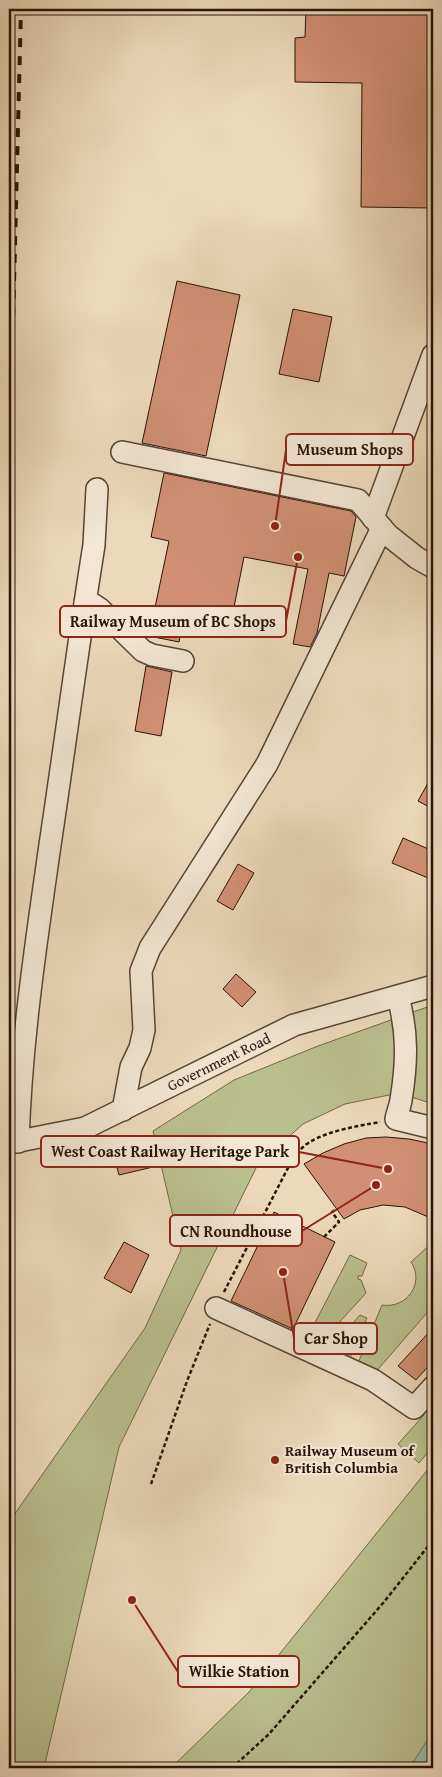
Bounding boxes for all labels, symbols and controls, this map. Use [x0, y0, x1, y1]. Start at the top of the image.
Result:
callout: Museum Shops [286, 434, 413, 465]
text: Museum Shops [297, 437, 403, 461]
callout: Railway Museum of BC Shops [60, 606, 286, 637]
text: Railway Museum of BC Shops [70, 609, 276, 633]
street label: Government Road [164, 1027, 274, 1096]
callout: West Coast Railway Heritage Park [41, 1136, 299, 1167]
text: West Coast Railway Heritage Park [51, 1139, 290, 1163]
callout: CN Roundhouse [170, 1215, 302, 1246]
text: CN Roundhouse [180, 1219, 292, 1243]
callout: Car Shop [294, 1323, 377, 1354]
text: Car Shop [304, 1326, 368, 1350]
place label: Railway Museum of British Columbia [285, 1440, 416, 1478]
marker: Railway Museum of British Columbia [269, 1454, 281, 1466]
callout: Wilkie Station [178, 1656, 299, 1687]
text: Wilkie Station [189, 1659, 290, 1683]

